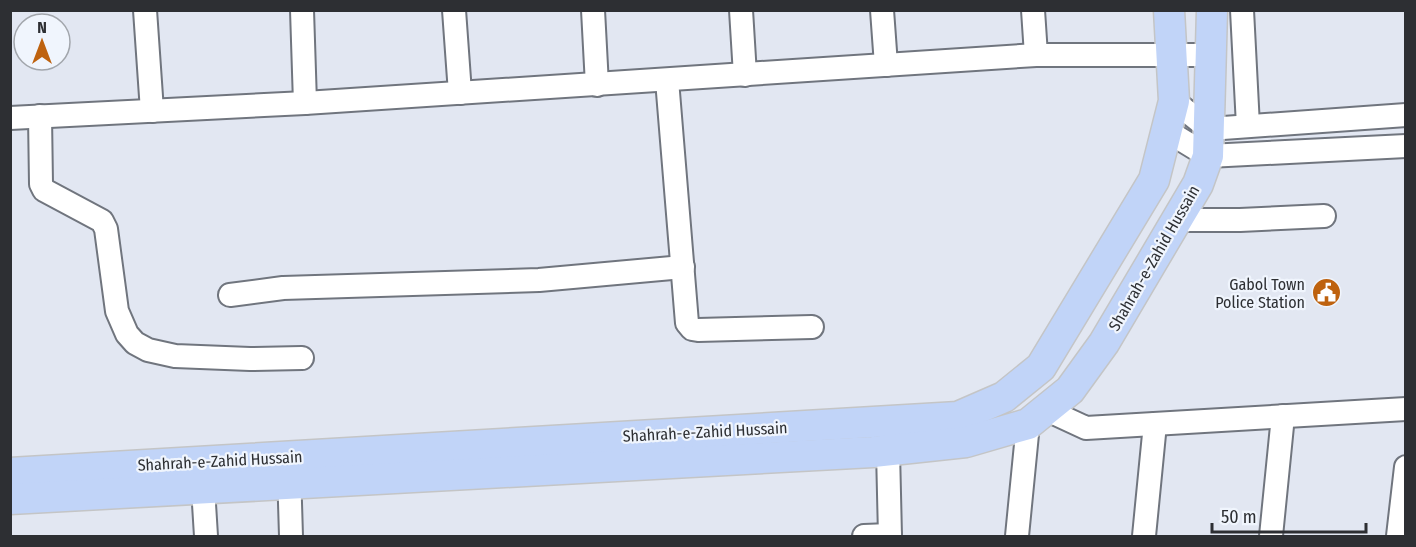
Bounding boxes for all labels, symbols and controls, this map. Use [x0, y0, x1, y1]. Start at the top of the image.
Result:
north arrow [12, 12, 72, 72]
text: N [37, 18, 47, 37]
street label: Shahrah-e-Zahid Hussain [1105, 182, 1203, 334]
place label: Gabol Town Police Station [1215, 275, 1305, 312]
public building icon: Gabol Town Police Station [1310, 277, 1342, 309]
street label: Shahrah-e-Zahid Hussain [622, 418, 788, 446]
street label: Shahrah-e-Zahid Hussain [137, 447, 303, 475]
scale bar [1212, 496, 1366, 534]
text: 50 m [1221, 506, 1257, 528]

